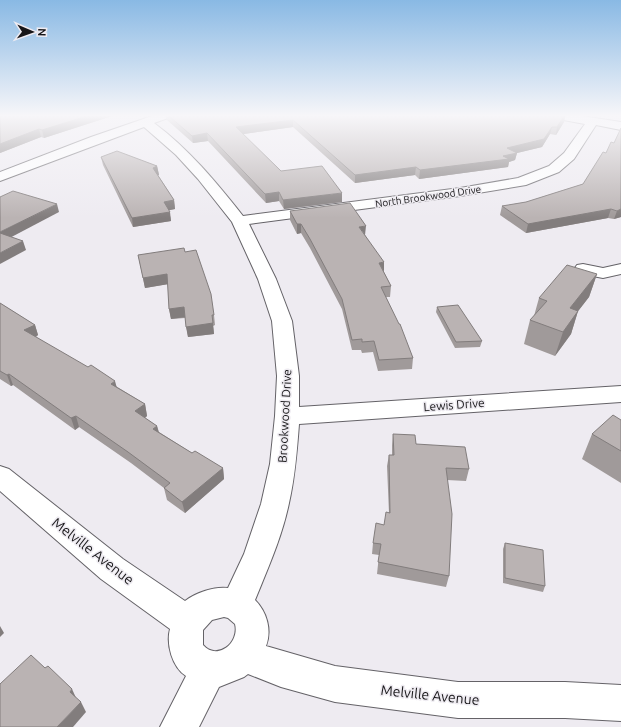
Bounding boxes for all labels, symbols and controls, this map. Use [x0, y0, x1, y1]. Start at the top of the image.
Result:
north arrow [12, 12, 52, 52]
text: N [36, 28, 48, 37]
street label: North Brookwood Drive [374, 184, 482, 209]
street label: Brookwood Drive [276, 369, 293, 463]
street label: Lewis Drive [423, 396, 485, 413]
street label: Melville Avenue [49, 514, 137, 588]
street label: Melville Avenue [380, 682, 480, 708]

